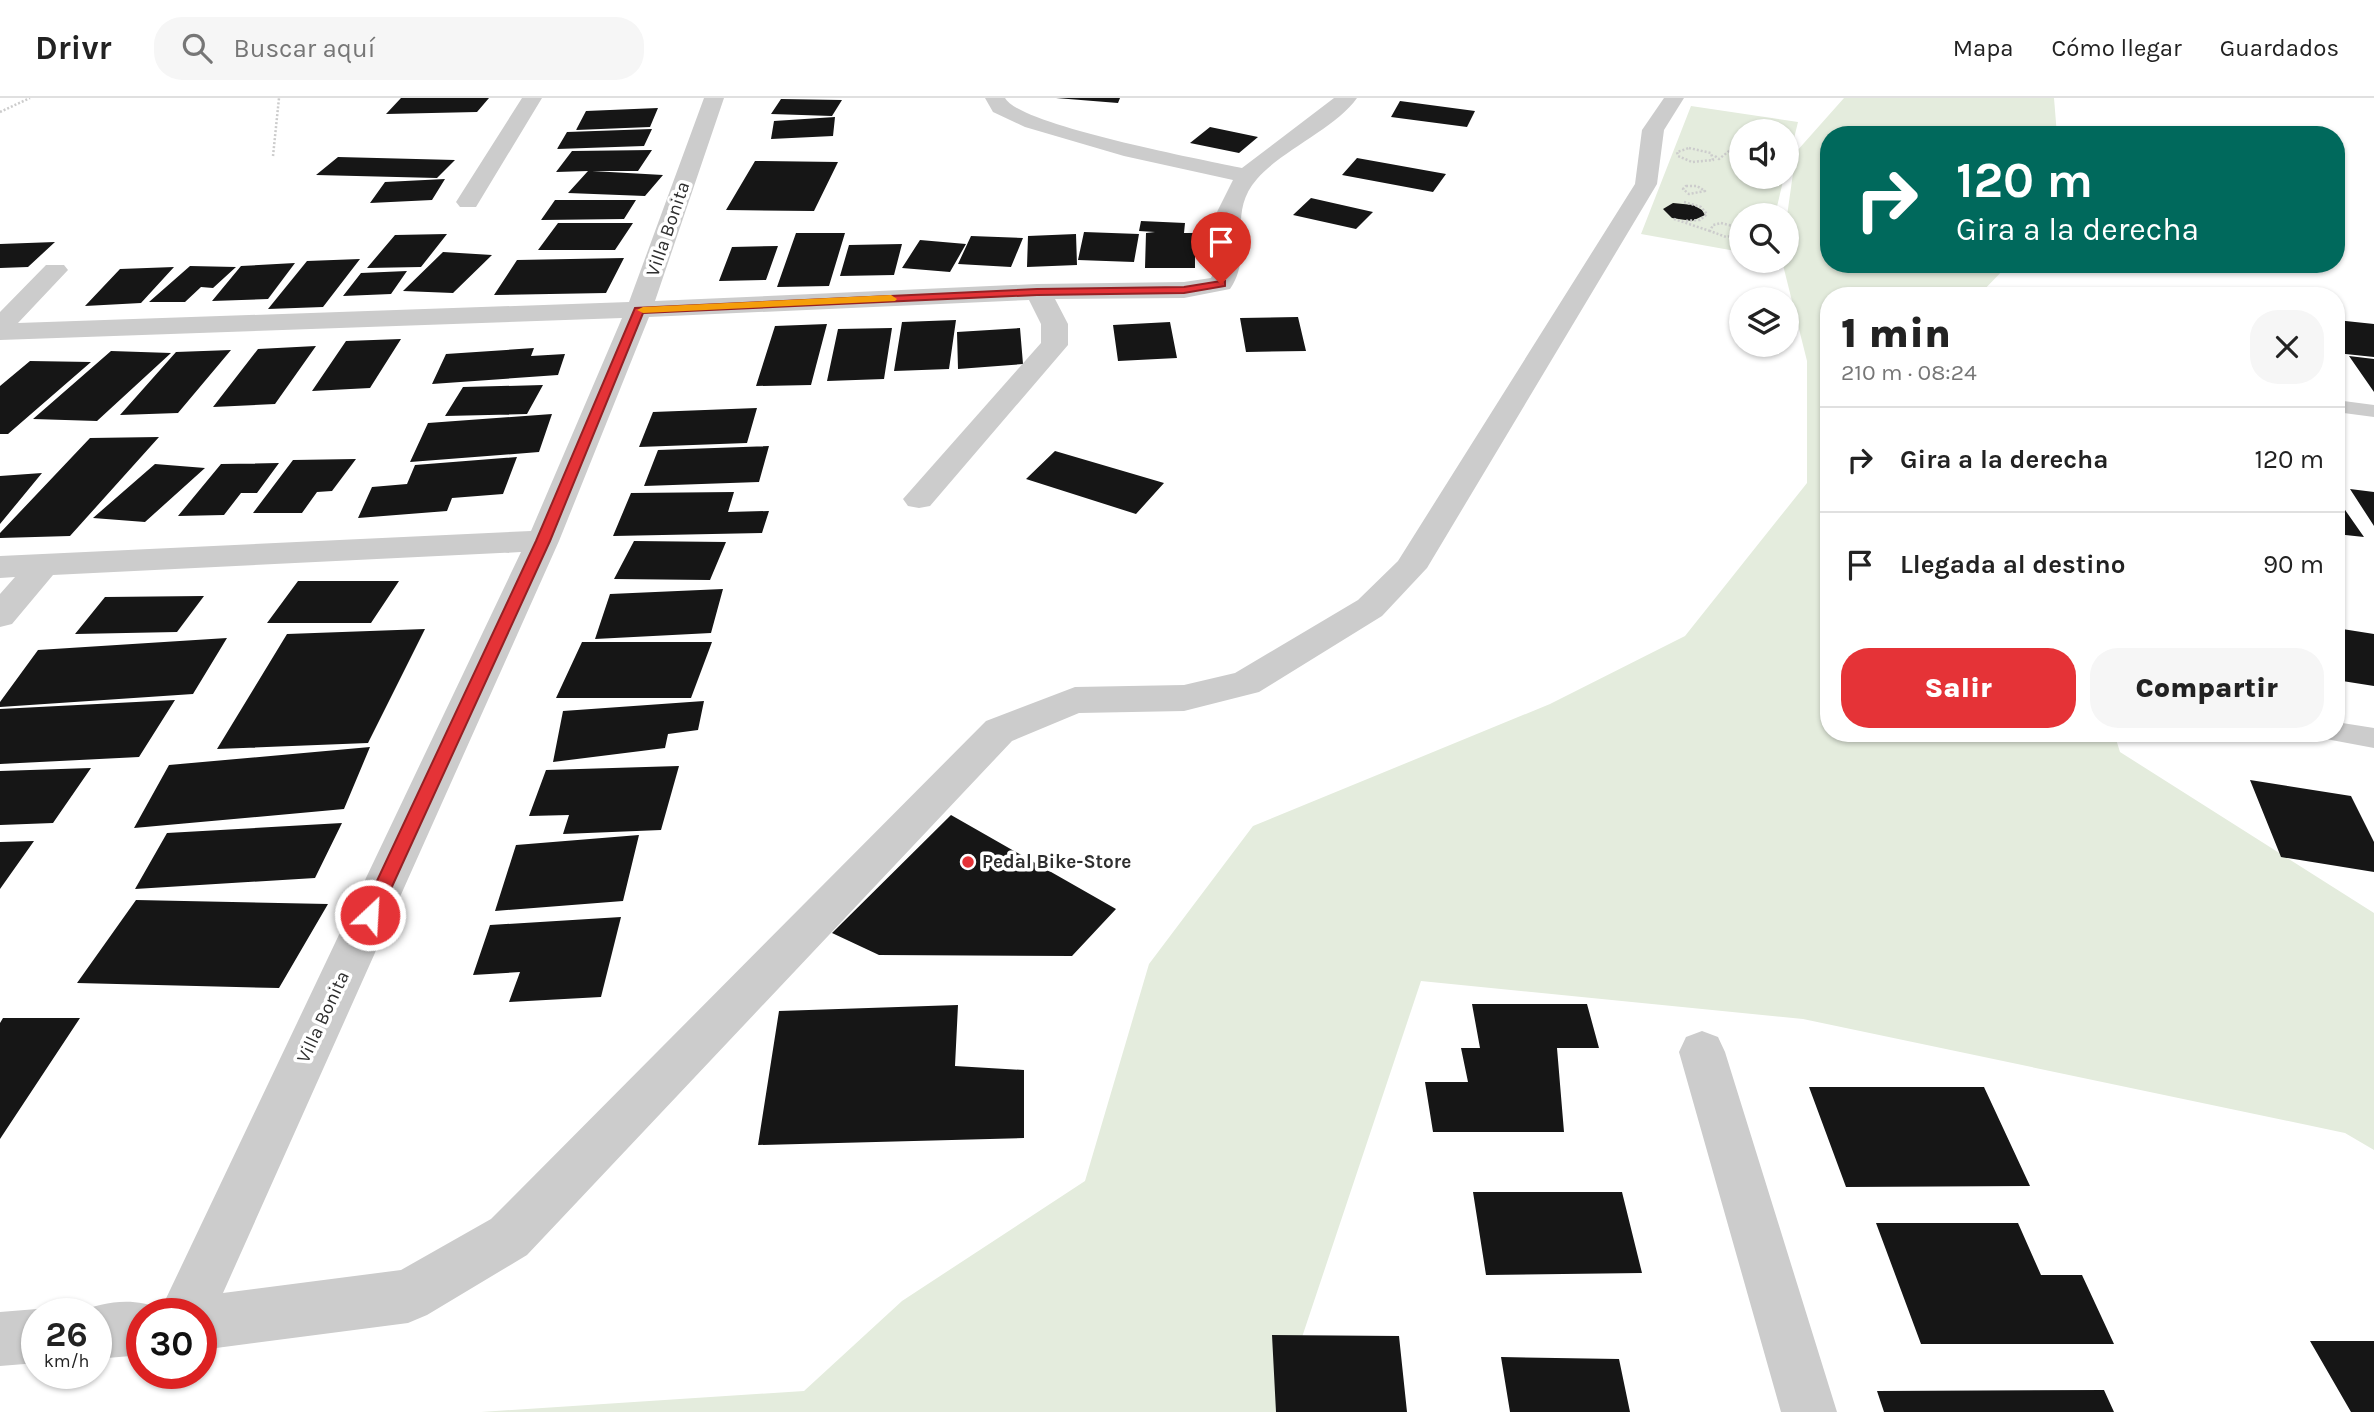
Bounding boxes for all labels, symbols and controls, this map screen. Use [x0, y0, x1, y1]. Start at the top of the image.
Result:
search box [154, 17, 644, 80]
text: Drivr [35, 29, 112, 67]
icon: search [178, 29, 216, 67]
text: Buscar aquí [234, 33, 375, 64]
text: Mapa [1953, 34, 2013, 62]
text: Cómo llegar [2051, 34, 2182, 62]
text: Guardados [2220, 34, 2339, 62]
map controls [1729, 119, 1799, 357]
button: sound [1729, 119, 1799, 189]
text: 120 m [1956, 152, 2093, 209]
icon: right [1841, 154, 1932, 245]
street label: Villa Bonita [642, 179, 694, 279]
button: search [1729, 203, 1799, 273]
text: Gira a la derecha [1956, 211, 2199, 248]
pin [1191, 212, 1251, 284]
icon: arrive [1202, 223, 1240, 261]
button: layers [1729, 287, 1799, 357]
text: 1 min [1841, 308, 1951, 358]
button: close [2250, 310, 2324, 384]
text: 210 m · 08:24 [1841, 359, 1977, 386]
icon: right [1841, 441, 1879, 479]
text: Gira a la derecha [1900, 444, 2109, 475]
text: 120 m [2254, 444, 2324, 475]
icon: arrive [1841, 546, 1879, 584]
text: Llegada al destino [1900, 549, 2126, 580]
text: 90 m [2263, 549, 2324, 580]
button: Salir [1841, 648, 2076, 728]
button: Compartir [2090, 648, 2324, 728]
place label: Pedal Bike-Store [982, 851, 1131, 873]
marker: Pedal Bike-Store [960, 854, 976, 870]
position arrow [333, 878, 407, 952]
street label: Villa Bonita [292, 968, 354, 1066]
speed limit sign: 30 [126, 1298, 217, 1389]
text: 26 [45, 1314, 88, 1355]
text: km/h [44, 1350, 89, 1372]

